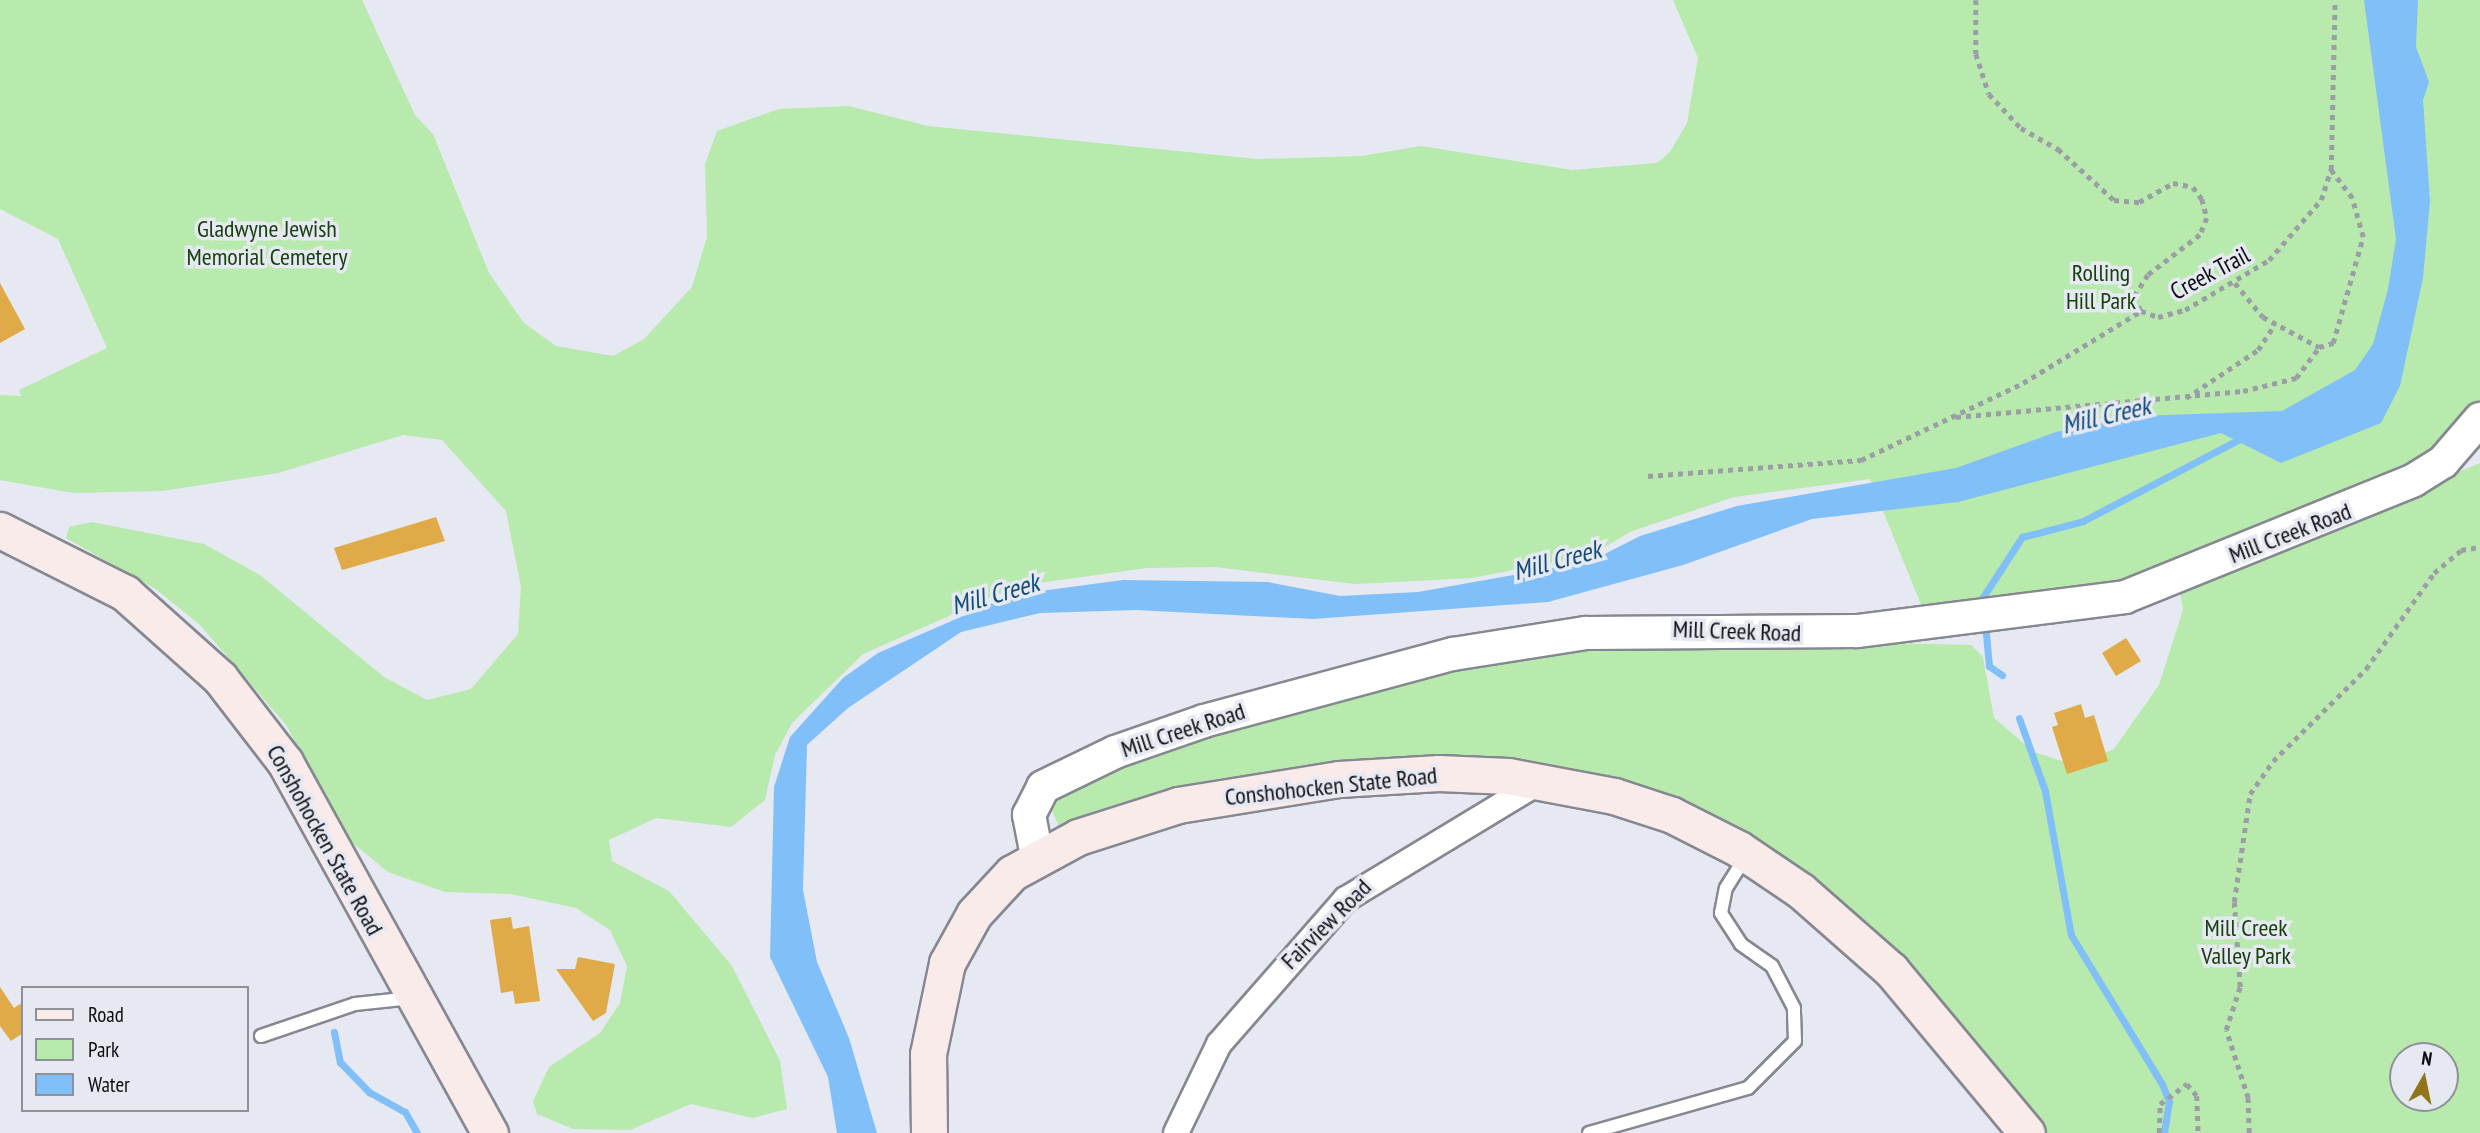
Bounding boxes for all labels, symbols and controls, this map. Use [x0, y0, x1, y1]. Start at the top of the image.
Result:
park label: Gladwyne Jewish Memorial Cemetery [187, 215, 347, 271]
street label: Creek Trail [2165, 240, 2255, 306]
park label: Rolling Hill Park [2066, 259, 2136, 315]
water label: Mill Creek [2059, 390, 2153, 440]
street label: Mill Creek Road [2225, 496, 2355, 570]
water label: Mill Creek [1510, 533, 1604, 587]
water label: Mill Creek [948, 567, 1042, 621]
street label: Mill Creek Road [1672, 614, 1802, 648]
street label: Mill Creek Road [1117, 696, 1249, 764]
street label: Conshohocken State Road [261, 740, 389, 940]
street label: Conshohocken State Road [1223, 761, 1439, 811]
street label: Fairview Road [1275, 873, 1377, 975]
park label: Mill Creek Valley Park [2201, 914, 2291, 970]
legend [21, 986, 248, 1112]
text: Road [88, 1001, 124, 1028]
text: Park [88, 1036, 119, 1063]
north arrow [2389, 1042, 2459, 1112]
text: N [2420, 1046, 2434, 1071]
text: Water [88, 1071, 130, 1098]

